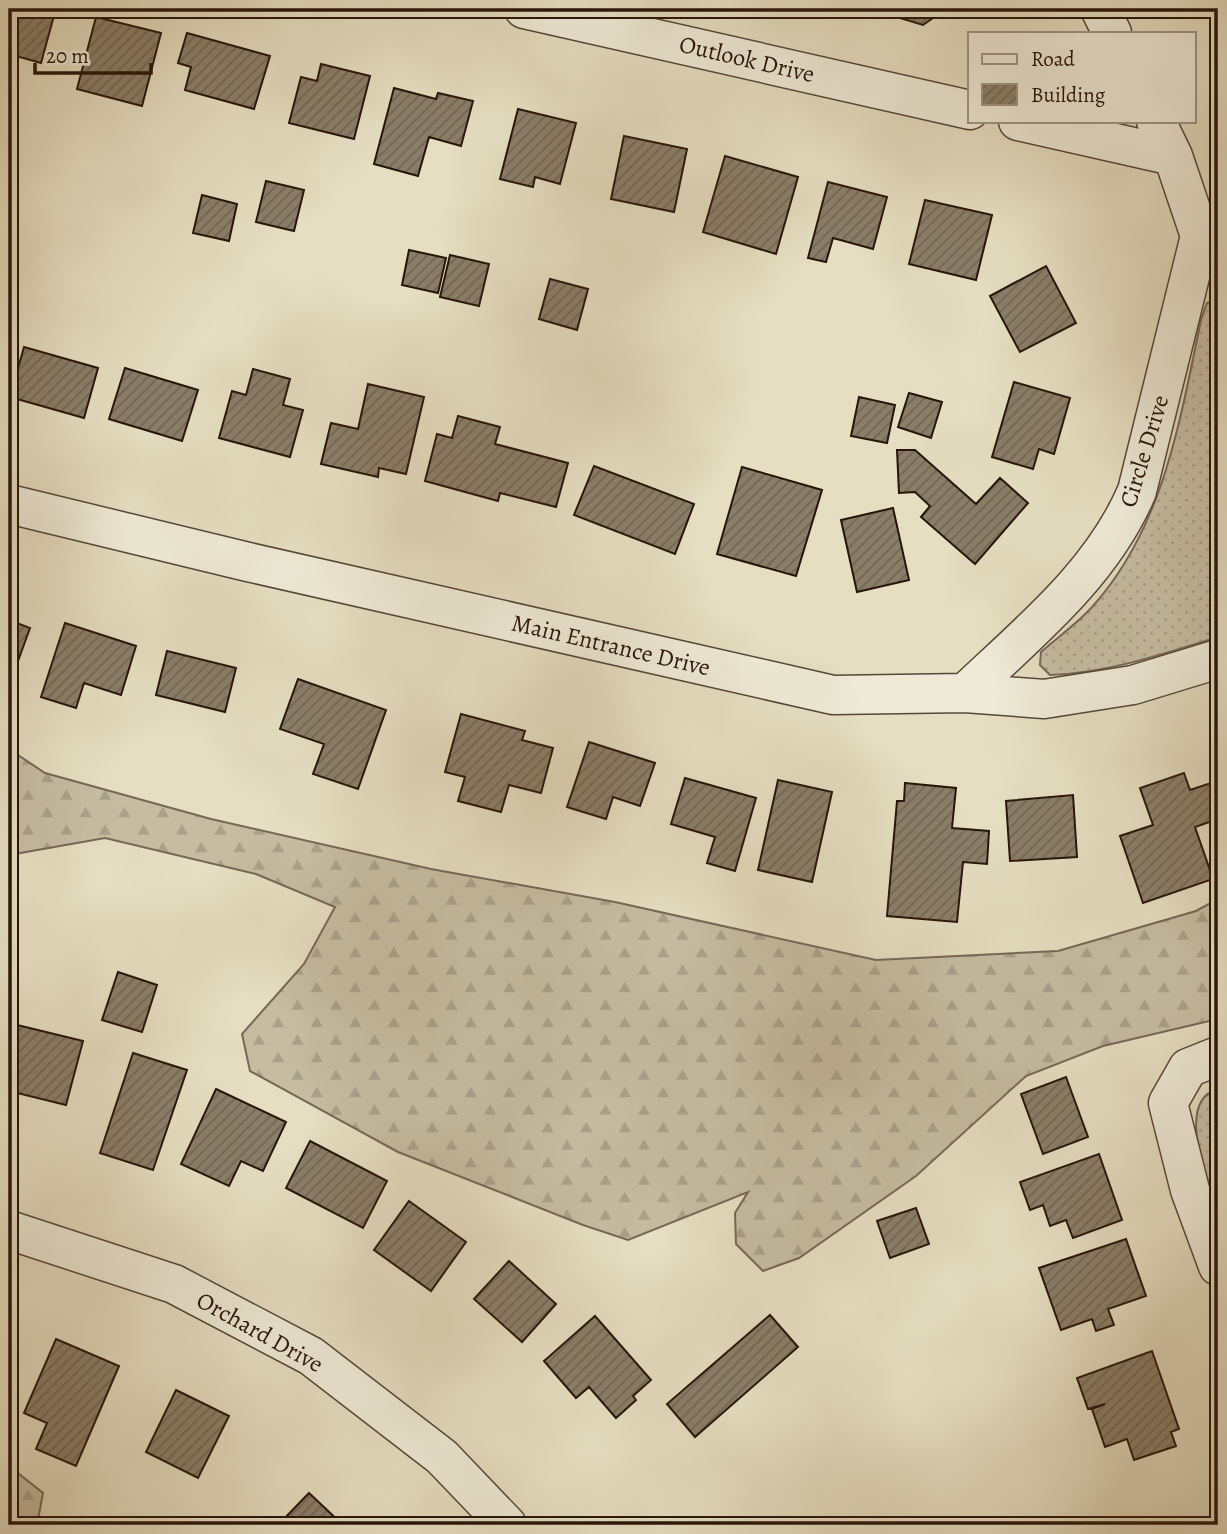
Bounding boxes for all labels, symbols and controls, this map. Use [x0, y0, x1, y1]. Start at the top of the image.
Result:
street label: Outlook Drive [676, 28, 818, 90]
scale bar [35, 32, 150, 76]
legend [968, 32, 1196, 122]
text: 20 m [46, 42, 89, 70]
text: Road [1031, 45, 1075, 73]
text: Building [1031, 81, 1106, 109]
street label: Circle Drive [1112, 391, 1176, 511]
street label: Main Entrance Drive [509, 607, 713, 683]
street label: Orchard Drive [191, 1284, 329, 1380]

